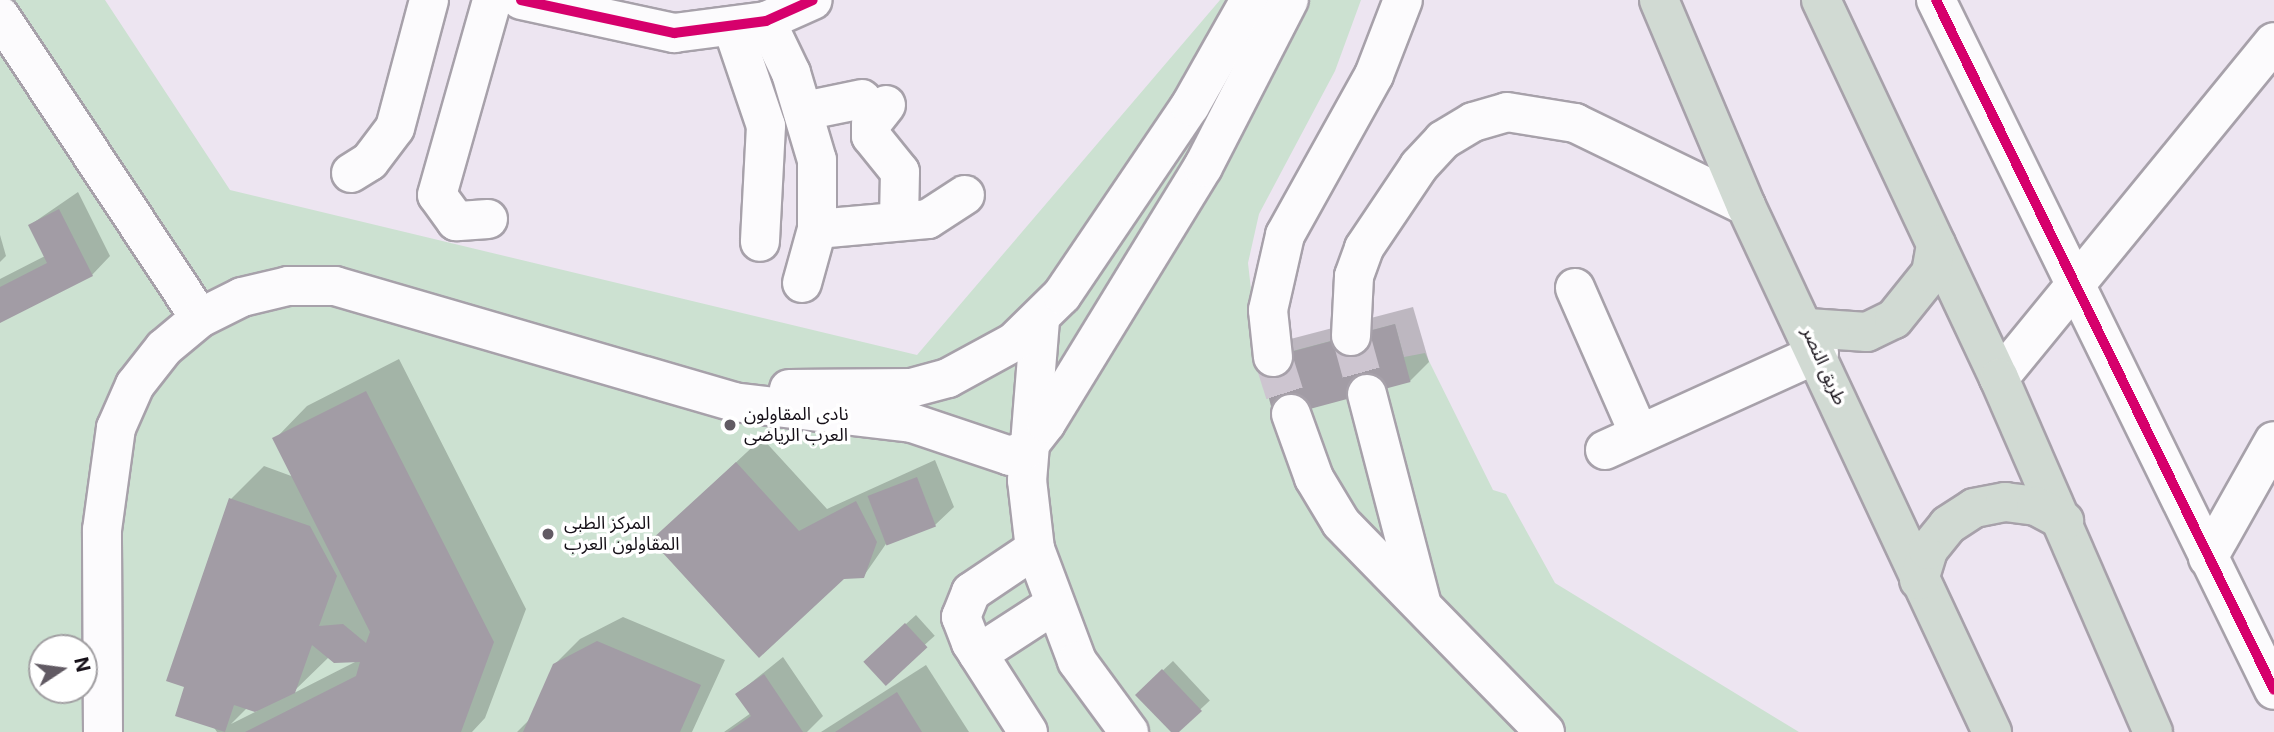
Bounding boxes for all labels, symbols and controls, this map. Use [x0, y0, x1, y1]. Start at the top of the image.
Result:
street label: طريق النصر [1797, 324, 1851, 408]
place label: نادى المقاولون العرب الرياضى [744, 404, 848, 446]
marker: نادى المقاولون العرب الرياضى [722, 417, 738, 433]
place label: المركز الطبى المقاولون العرب [564, 513, 679, 556]
marker: المركز الطبى المقاولون العرب [538, 524, 558, 544]
north arrow [28, 634, 98, 704]
text: N [69, 655, 95, 674]

